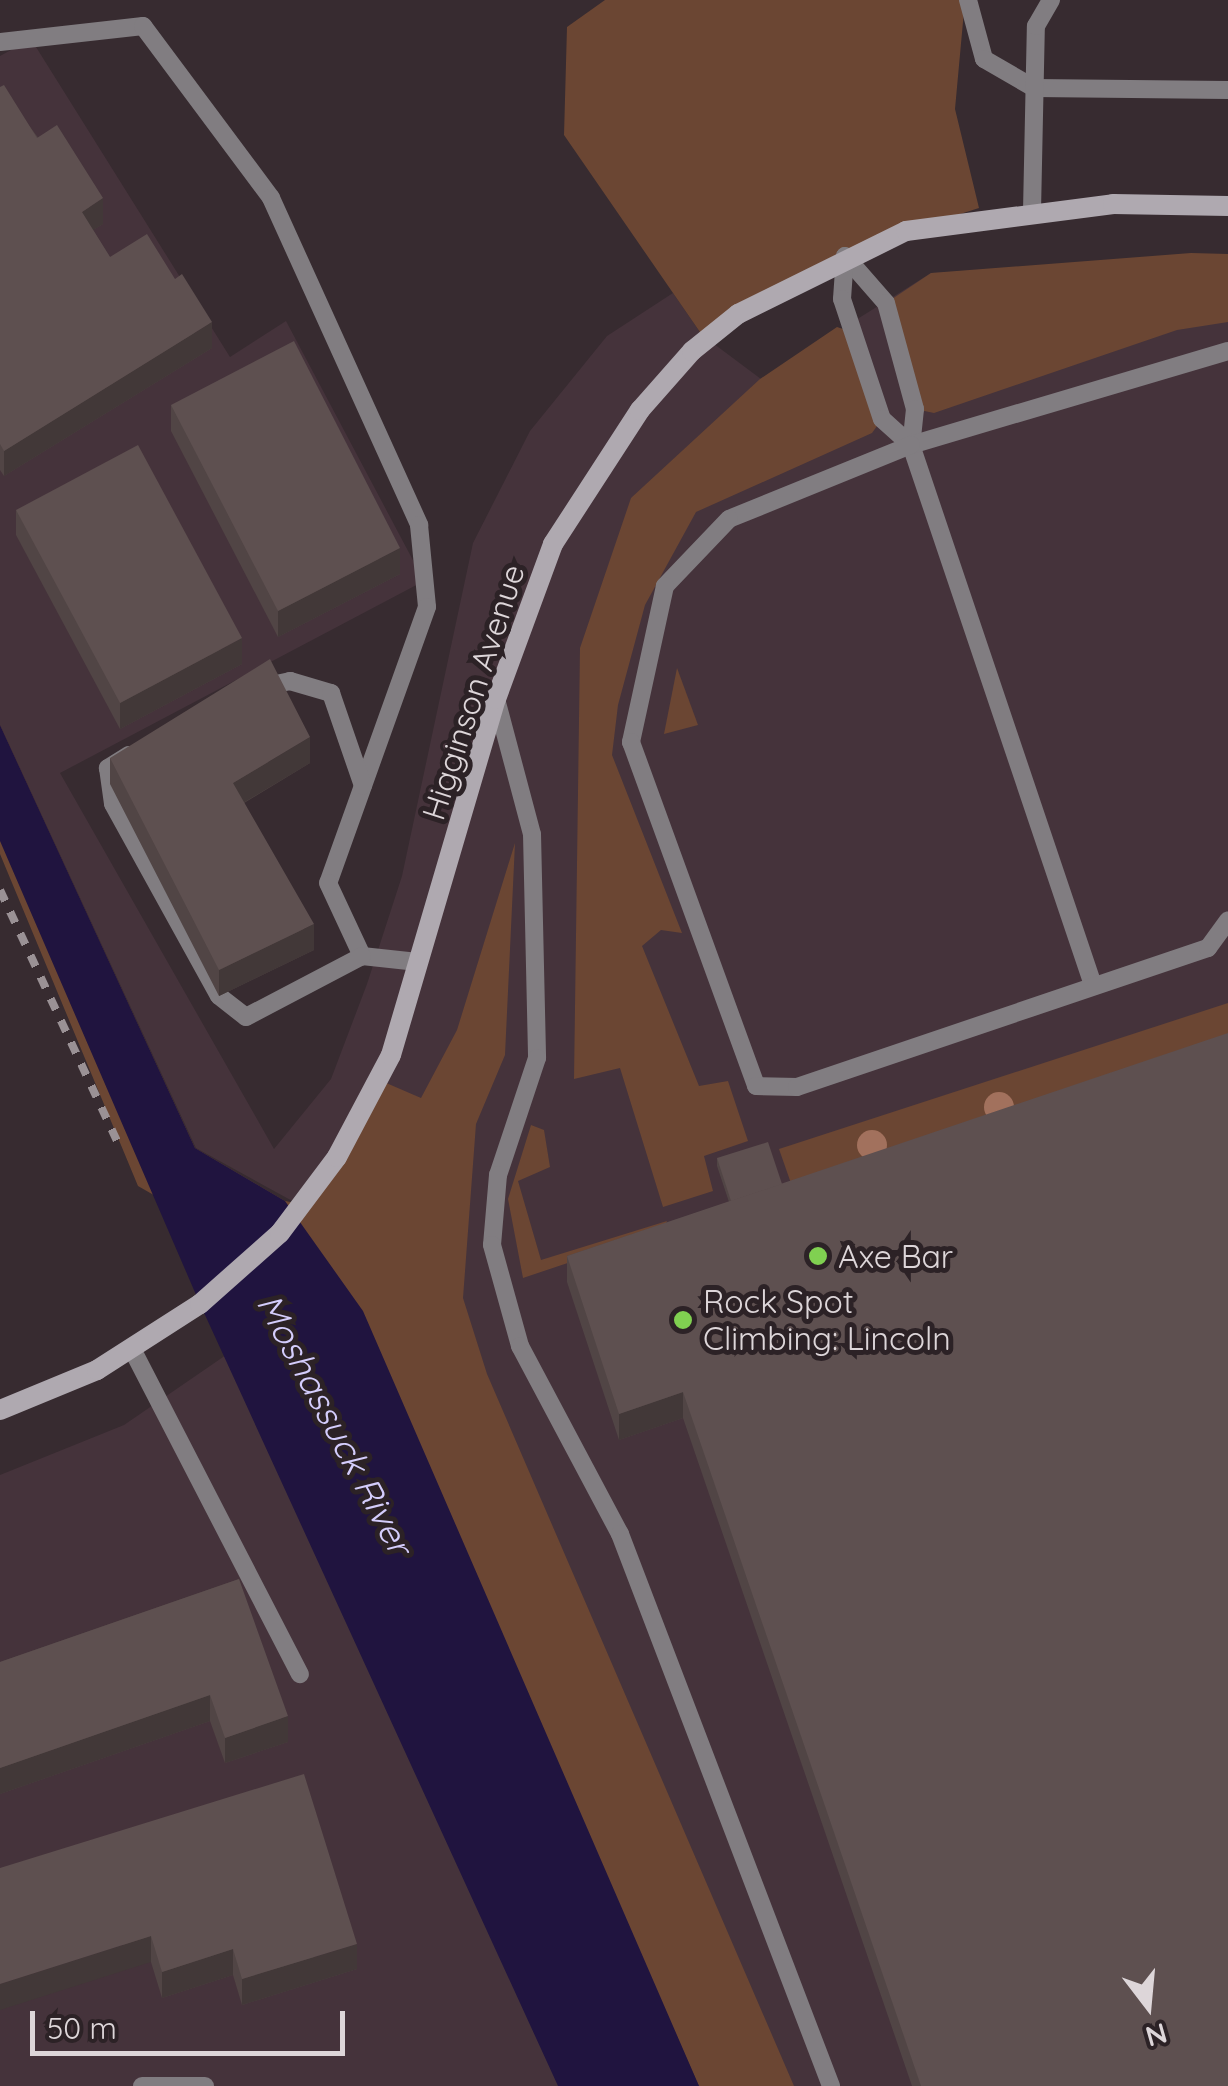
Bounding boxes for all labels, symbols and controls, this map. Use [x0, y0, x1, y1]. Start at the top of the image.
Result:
street label: Higginson Avenue [414, 559, 532, 825]
place label: Axe Bar [838, 1237, 953, 1275]
marker: Axe Bar [807, 1245, 829, 1267]
place label: Rock Spot Climbing: Lincoln [703, 1283, 951, 1358]
water label: Moshassuck River [249, 1286, 421, 1562]
marker: Rock Spot Climbing: Lincoln [672, 1309, 694, 1331]
north arrow [1098, 1956, 1198, 2056]
scale bar [35, 1991, 350, 2053]
text: 50 m [47, 2009, 117, 2047]
text: N [1142, 2016, 1171, 2055]

